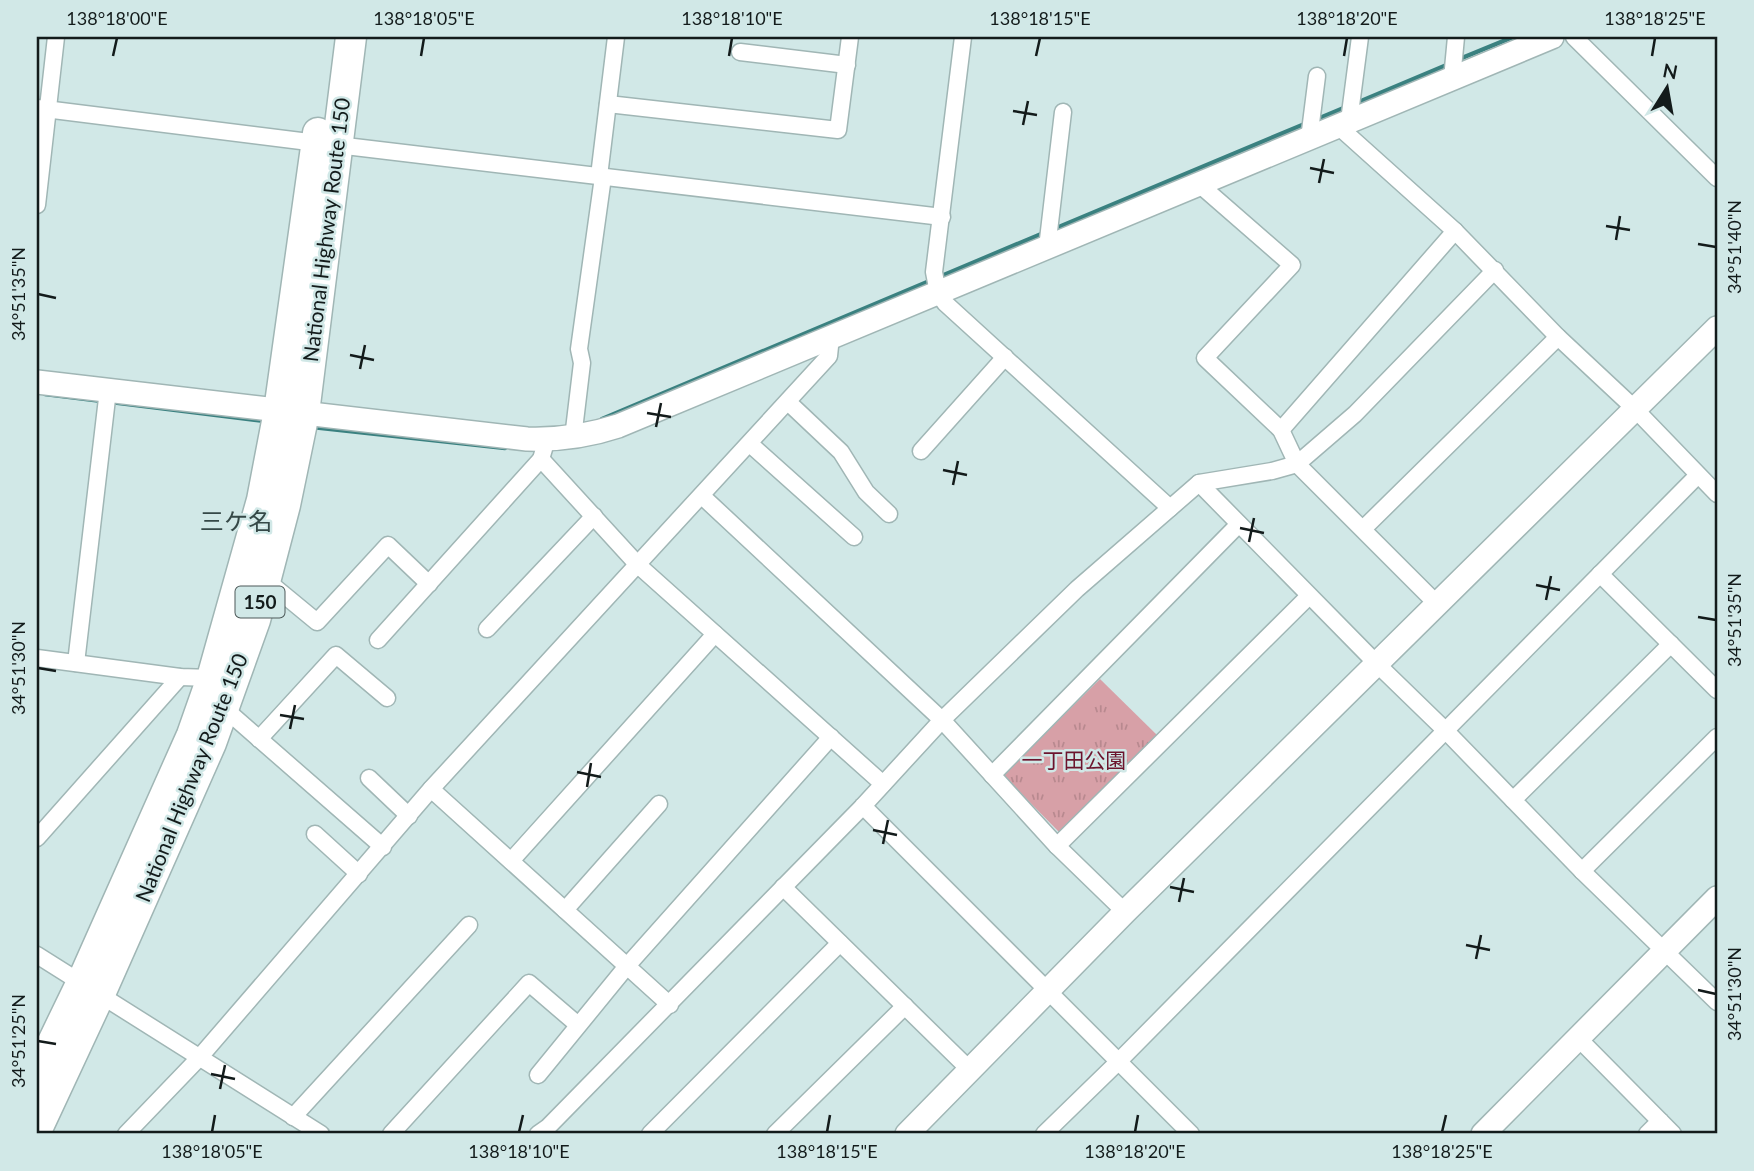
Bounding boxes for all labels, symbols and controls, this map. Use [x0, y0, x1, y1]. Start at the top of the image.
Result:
text: 138°18'00"E [66, 7, 168, 29]
text: 138°18'05"E [373, 7, 475, 29]
text: 138°18'10"E [681, 7, 783, 29]
text: 138°18'15"E [989, 7, 1091, 29]
text: 138°18'20"E [1296, 7, 1398, 29]
text: 138°18'25"E [1604, 7, 1706, 29]
north arrow [1632, 52, 1702, 122]
text: N [1661, 58, 1680, 84]
street label: National Highway Route 150 [297, 96, 354, 363]
text: 34°51'40"N [1723, 200, 1745, 294]
text: 34°51'35"N [7, 247, 29, 341]
district label: 三ケ名 [200, 506, 272, 535]
text: 34°51'35"N [1723, 573, 1745, 667]
road number: 150 [236, 586, 284, 618]
text: 34°51'30"N [7, 621, 29, 715]
street label: National Highway Route 150 [129, 650, 252, 905]
park label: 一丁田公園 [1022, 747, 1127, 772]
text: 34°51'30"N [1723, 947, 1745, 1041]
text: 34°51'25"N [7, 994, 29, 1088]
text: 138°18'05"E [161, 1140, 263, 1162]
text: 138°18'10"E [468, 1140, 570, 1162]
text: 138°18'15"E [776, 1140, 878, 1162]
text: 138°18'20"E [1084, 1140, 1186, 1162]
text: 138°18'25"E [1391, 1140, 1493, 1162]

